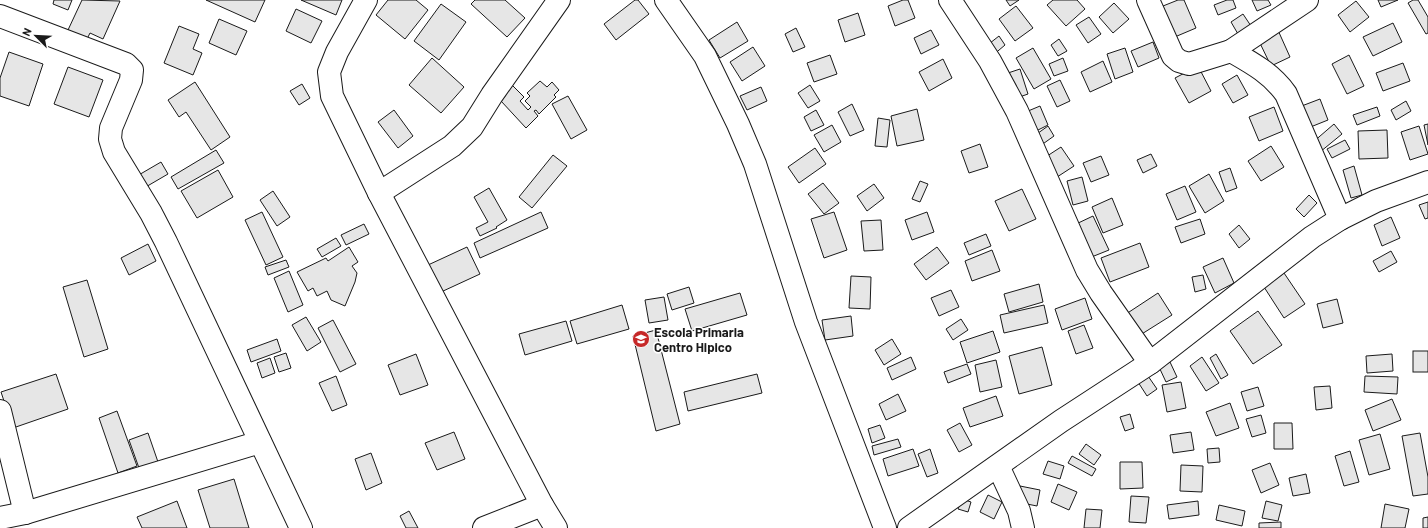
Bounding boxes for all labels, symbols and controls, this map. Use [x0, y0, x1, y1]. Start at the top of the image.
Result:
north arrow [16, 16, 56, 56]
text: N [19, 26, 34, 38]
place label: Escola Primaria Centro Hipico [654, 324, 744, 355]
school or university icon: Escola Primaria Centro Hipico [631, 329, 651, 349]

